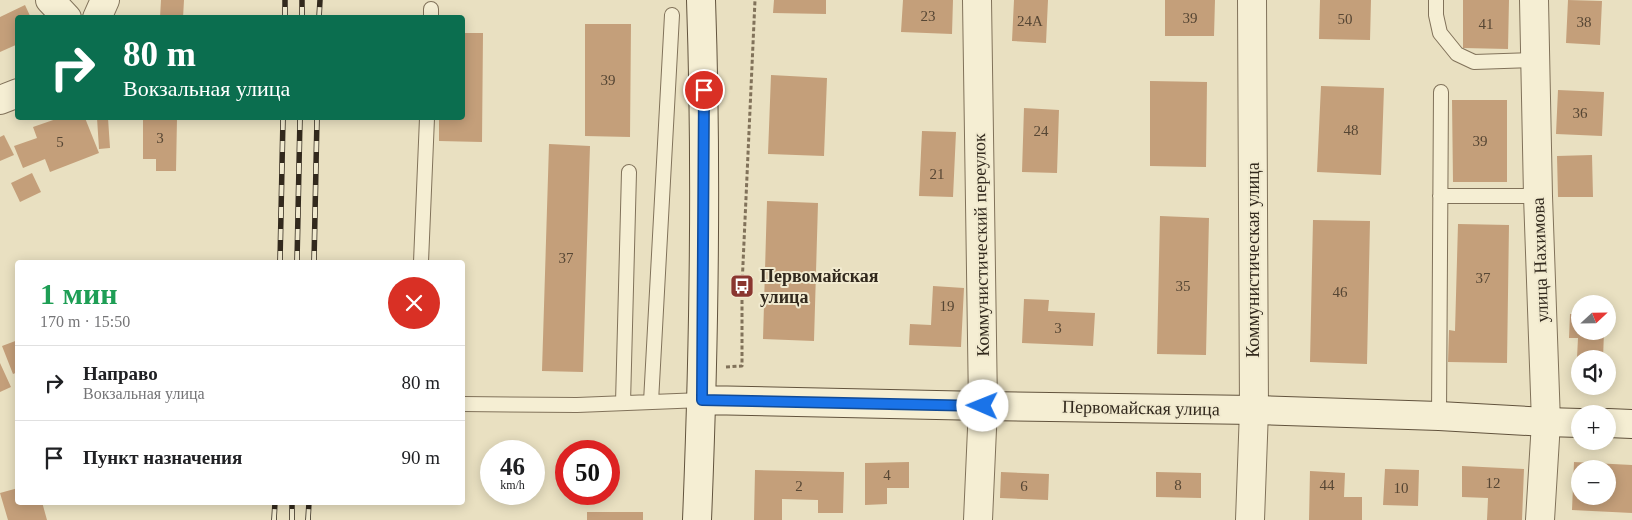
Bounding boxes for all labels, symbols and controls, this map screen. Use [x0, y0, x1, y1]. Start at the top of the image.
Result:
house number: 23 [921, 8, 936, 24]
house number: 39 [1183, 10, 1198, 26]
house number: 50 [1338, 11, 1353, 27]
house number: 24А [1017, 13, 1043, 29]
house number: 38 [1577, 14, 1592, 30]
house number: 41 [1479, 16, 1494, 32]
icon: right [40, 35, 105, 100]
text: 80 m [123, 35, 196, 74]
pin [683, 69, 725, 111]
house number: 39 [601, 72, 616, 88]
text: Вокзальная улица [123, 76, 290, 101]
icon: arrive [690, 76, 718, 104]
house number: 36 [1573, 105, 1588, 121]
house number: 48 [1344, 122, 1359, 138]
house number: 24 [1034, 123, 1049, 139]
house number: 3 [156, 130, 164, 146]
street label: Коммунистический переулок [969, 133, 993, 357]
house number: 39 [1473, 133, 1488, 149]
house number: 5 [56, 134, 64, 150]
street label: Коммунистическая улица [1243, 162, 1263, 358]
house number: 21 [930, 166, 945, 182]
street label: улица Нахимова [1528, 197, 1552, 323]
house number: 37 [559, 250, 574, 266]
place label: Первомайская улица [760, 266, 879, 307]
house number: 37 [1476, 270, 1491, 286]
bus stop icon: Первомайская улица [729, 273, 755, 299]
text: 1 мин [40, 277, 118, 310]
button: close [388, 277, 440, 329]
house number: 35 [1176, 278, 1191, 294]
house number: 46 [1333, 284, 1348, 300]
north arrow [1571, 295, 1616, 340]
map controls [1571, 295, 1616, 505]
house number: 19 [940, 298, 955, 314]
text: 170 m · 15:50 [40, 313, 130, 330]
house number: 3 [1054, 320, 1062, 336]
button: sound [1571, 350, 1616, 395]
text: Направо [83, 363, 158, 384]
icon: right [40, 369, 68, 397]
text: 80 m [401, 372, 440, 393]
position arrow [956, 379, 1008, 431]
text: Вокзальная улица [83, 385, 205, 402]
street label: Первомайская улица [1062, 397, 1220, 419]
button: + [1571, 405, 1616, 450]
speed limit sign: 50 [555, 440, 620, 505]
icon: arrive [40, 444, 68, 472]
text: Пункт назначения [83, 447, 242, 468]
text: 90 m [401, 447, 440, 468]
text: 46 [500, 453, 525, 480]
button: − [1571, 460, 1616, 505]
house number: 4 [883, 467, 891, 483]
house number: 12 [1486, 475, 1501, 491]
house number: 8 [1174, 477, 1182, 493]
house number: 44 [1320, 477, 1335, 493]
text: km/h [500, 478, 525, 492]
house number: 2 [795, 478, 803, 494]
house number: 6 [1020, 478, 1028, 494]
house number: 10 [1394, 480, 1409, 496]

